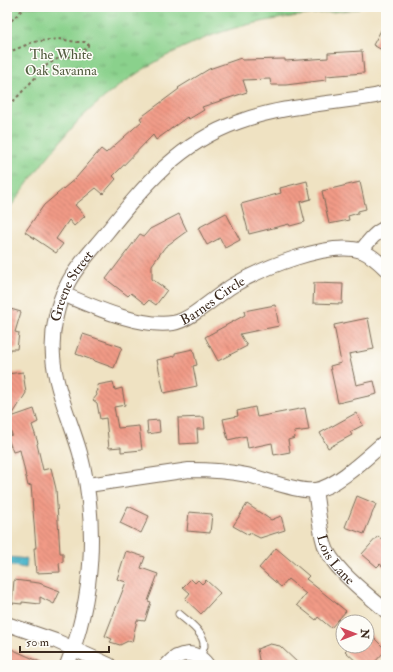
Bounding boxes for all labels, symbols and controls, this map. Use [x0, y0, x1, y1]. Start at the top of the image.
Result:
park label: The White Oak Savanna [25, 46, 97, 79]
street label: Greene Street [47, 247, 97, 323]
street label: Barnes Circle [177, 272, 248, 329]
street label: Lois Lane [313, 533, 358, 589]
north arrow [335, 614, 375, 654]
scale bar [20, 628, 109, 654]
text: N [358, 628, 371, 640]
text: 50 m [26, 635, 50, 650]

